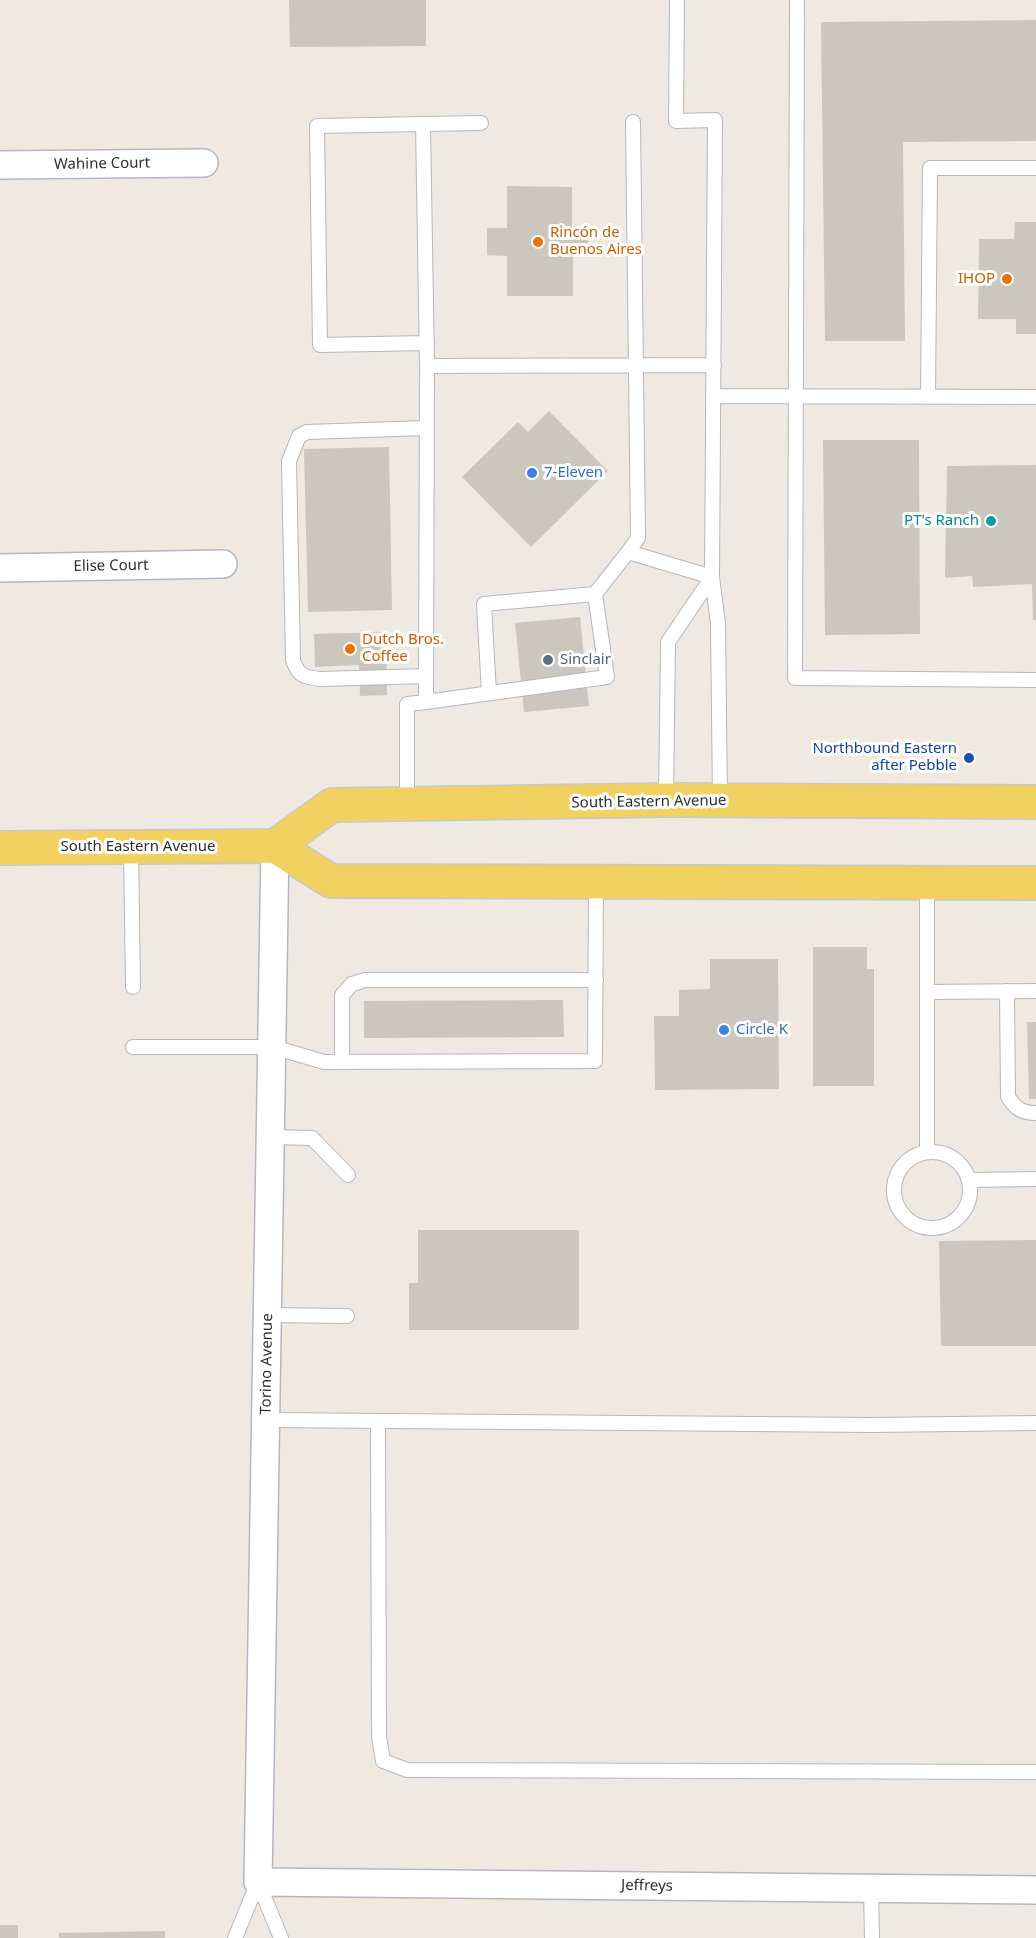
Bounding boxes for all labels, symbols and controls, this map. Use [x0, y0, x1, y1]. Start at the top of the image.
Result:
street label: Wahine Court [54, 154, 150, 174]
place label: Rincón de Buenos Aires [550, 224, 642, 259]
marker: Rincón de Buenos Aires [531, 235, 545, 249]
place label: IHOP [958, 270, 995, 288]
marker: IHOP [1000, 272, 1014, 286]
place label: 7-Eleven [544, 464, 603, 482]
marker: 7-Eleven [525, 466, 539, 480]
place label: PT's Ranch [904, 512, 979, 530]
marker: PT's Ranch [984, 514, 998, 528]
street label: Elise Court [73, 556, 149, 576]
place label: Dutch Bros. Coffee [362, 631, 444, 666]
marker: Dutch Bros. Coffee [343, 642, 357, 656]
place label: Sinclair [560, 651, 611, 669]
marker: Sinclair [541, 653, 555, 667]
place label: Northbound Eastern after Pebble [812, 740, 957, 775]
marker: Northbound Eastern after Pebble [962, 751, 976, 765]
street label: South Eastern Avenue [571, 792, 727, 812]
street label: South Eastern Avenue [60, 838, 216, 856]
place label: Circle K [736, 1021, 788, 1039]
marker: Circle K [717, 1023, 731, 1037]
street label: Torino Avenue [257, 1313, 277, 1415]
street label: Jeffreys [621, 1877, 673, 1895]

